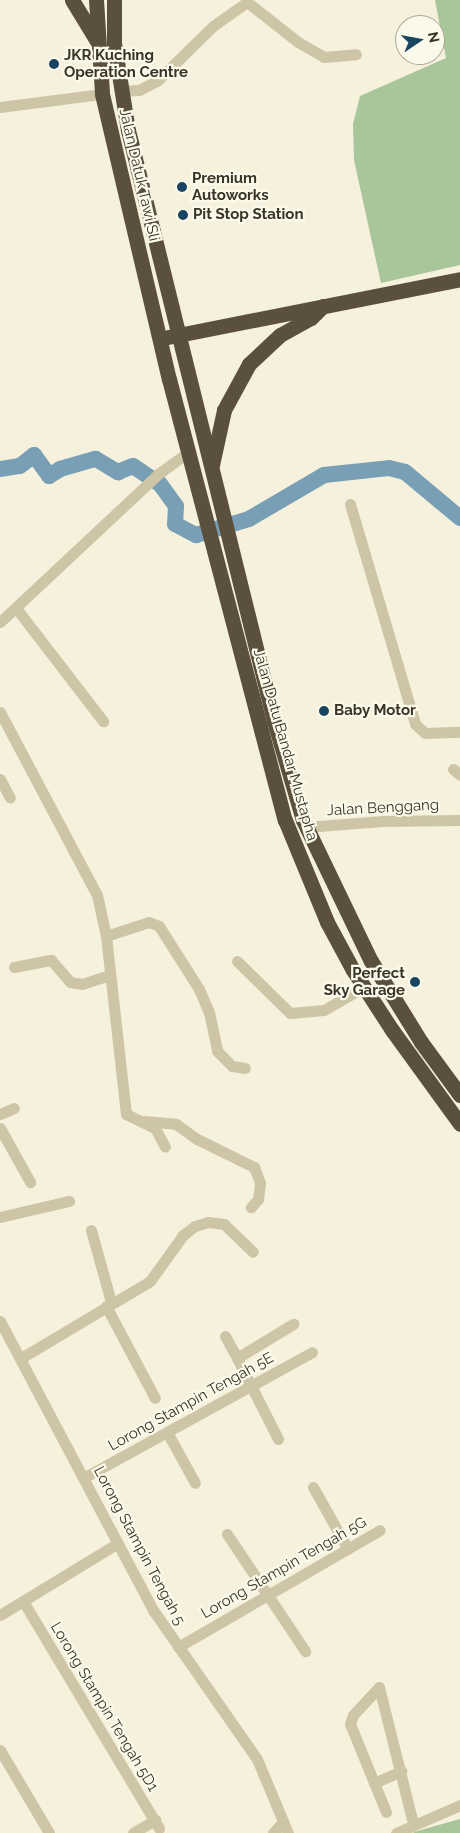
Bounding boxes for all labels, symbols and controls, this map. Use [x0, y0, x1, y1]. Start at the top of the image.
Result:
north arrow [395, 15, 445, 65]
text: N [425, 30, 443, 44]
place label: JKR Kuching Operation Centre [64, 46, 188, 81]
marker: JKR Kuching Operation Centre [48, 58, 60, 70]
street label: Jalan Datuk Tawi Sli [115, 107, 163, 243]
place label: Premium Autoworks [192, 169, 269, 204]
marker: Premium Autoworks [176, 181, 188, 193]
place label: Pit Stop Station [193, 206, 303, 224]
marker: Pit Stop Station [177, 209, 189, 221]
street label: Jalan Datu Bandar Mustapha [249, 647, 321, 843]
place label: Baby Motor [334, 702, 416, 720]
marker: Baby Motor [318, 705, 330, 717]
street label: Jalan Benggang [326, 796, 440, 820]
place label: Perfect Sky Garage [323, 964, 405, 999]
marker: Perfect Sky Garage [409, 976, 421, 988]
street label: Lorong Stampin Tengah 5E [105, 1349, 277, 1455]
street label: Lorong Stampin Tengah 5 [89, 1463, 189, 1629]
street label: Lorong Stampin Tengah 5G [198, 1513, 370, 1623]
street label: Lorong Stampin Tengah 5D1 [46, 1619, 162, 1795]

